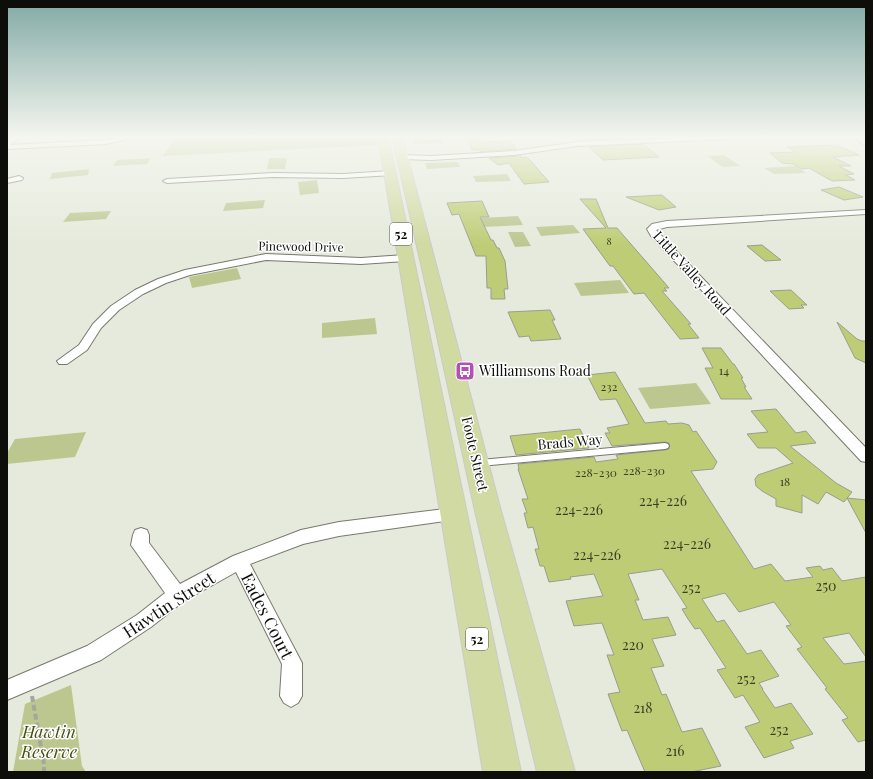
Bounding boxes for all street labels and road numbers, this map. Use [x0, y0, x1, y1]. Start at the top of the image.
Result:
road number: 52 [390, 223, 412, 245]
street label: Little Valley Road [649, 226, 735, 319]
street label: Pinewood Drive [258, 237, 344, 255]
street label: Foote Street [458, 415, 494, 494]
street label: Brads Way [537, 429, 603, 454]
street label: Hawtin Street [118, 566, 219, 642]
street label: Eades Court [237, 569, 299, 663]
road number: 52 [466, 628, 488, 650]

